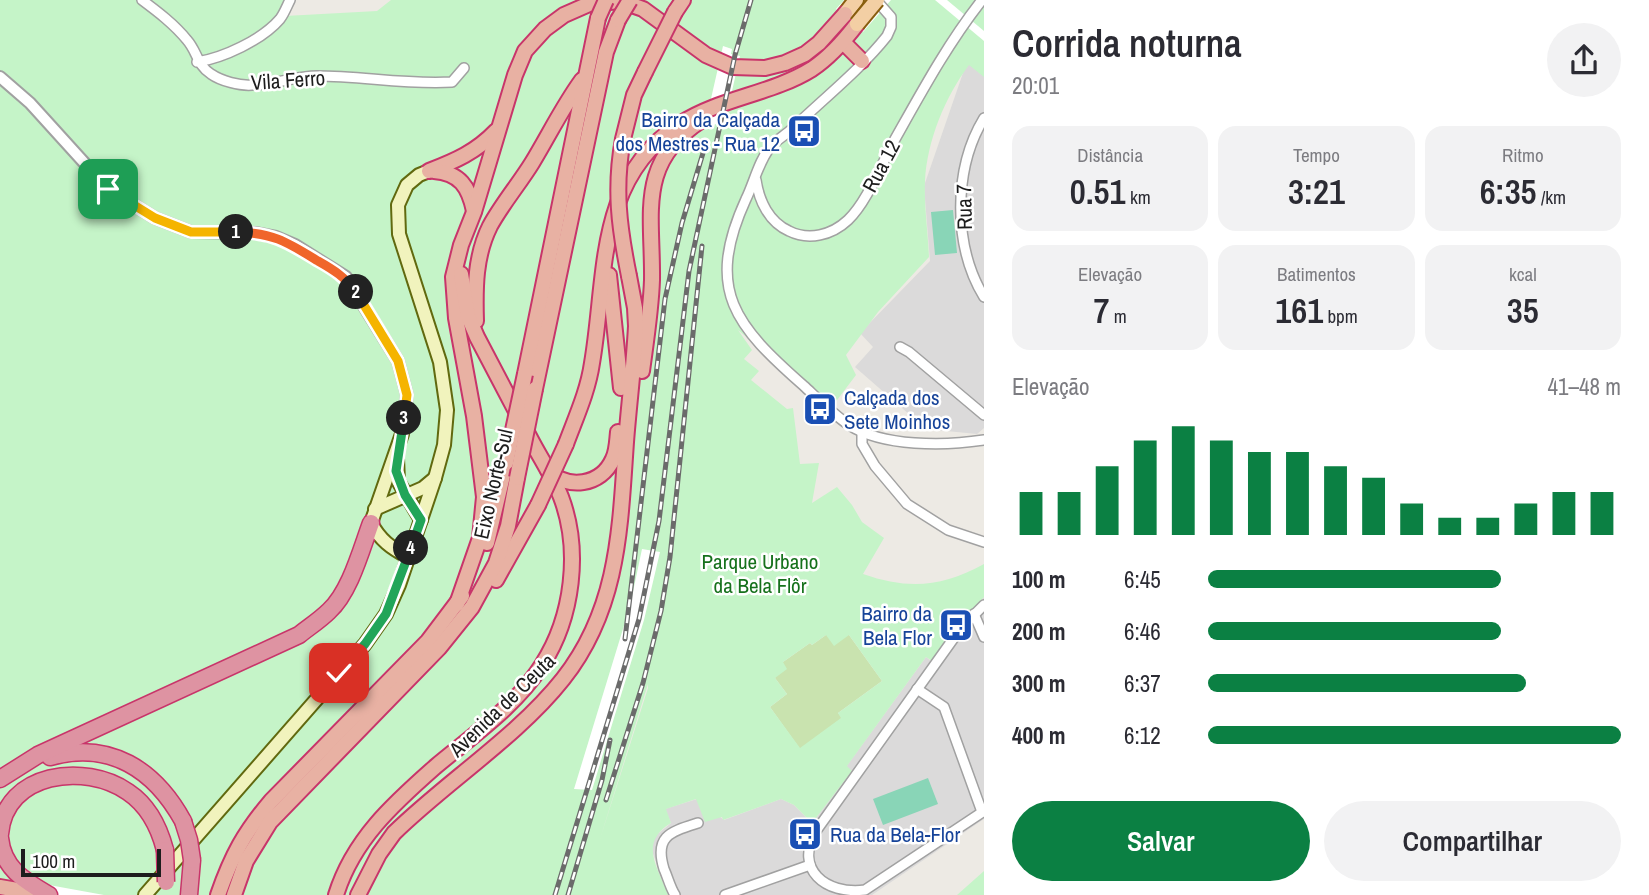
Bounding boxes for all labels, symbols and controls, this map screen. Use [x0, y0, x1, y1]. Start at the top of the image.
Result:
text: Corrida noturna [1012, 18, 1242, 69]
button: share [1547, 23, 1621, 97]
street label: Vila Ferro [250, 63, 326, 97]
text: 20:01 [1012, 70, 1059, 101]
place label: Bairro da Calçada dos Mestres - Rua 12 [615, 105, 780, 158]
bus stop icon: Bairro da Calçada dos Mestres - Rua 12 [785, 112, 823, 150]
street label: Rua 12 [855, 135, 907, 197]
text: Distância [1077, 142, 1143, 168]
text: Tempo [1293, 142, 1340, 168]
text: Ritmo [1502, 142, 1544, 168]
pin [78, 159, 138, 219]
text: 0.51 [1070, 168, 1126, 215]
text: 3:21 [1288, 168, 1345, 215]
text: 6:35 [1480, 168, 1537, 215]
icon: arrive [89, 170, 127, 208]
street label: Rua 7 [949, 184, 979, 230]
text: km [1126, 184, 1151, 210]
text: /km [1537, 184, 1566, 210]
pin: 1 [218, 215, 254, 250]
text: 1 [231, 218, 240, 244]
text: Elevação [1078, 261, 1142, 287]
text: Batimentos [1277, 261, 1356, 287]
text: kcal [1509, 261, 1537, 287]
pin: 2 [338, 274, 374, 310]
text: 2 [351, 278, 360, 304]
text: 7 [1094, 287, 1109, 334]
text: 161 [1275, 287, 1323, 334]
text: 35 [1507, 287, 1539, 334]
text: m [1109, 303, 1127, 329]
text: bpm [1323, 303, 1358, 329]
text: Elevação [1012, 371, 1090, 402]
text: 41–48 m [1548, 371, 1621, 402]
place label: Calçada dos Sete Moinhos [844, 383, 950, 436]
bus stop icon: Calçada dos Sete Moinhos [801, 390, 839, 428]
pin: 3 [386, 400, 422, 436]
text: 3 [399, 404, 408, 430]
street label: Eixo Norte-Sul [466, 426, 520, 542]
pin: 4 [394, 530, 428, 566]
text: 4 [406, 534, 415, 560]
park label: Parque Urbano da Bela Flôr [702, 547, 818, 600]
text: 100 m [1012, 564, 1065, 595]
text: 6:45 [1124, 564, 1161, 595]
place label: Bairro da Bela Flor [861, 599, 932, 652]
bus stop icon: Bairro da Bela Flor [937, 606, 975, 644]
text: 200 m [1012, 616, 1065, 647]
text: 6:46 [1124, 616, 1161, 647]
pin [309, 643, 369, 703]
street label: Avenida de Ceuta [442, 646, 562, 764]
icon: check [320, 654, 358, 692]
text: 300 m [1012, 668, 1065, 699]
text: 6:37 [1124, 668, 1161, 699]
text: 400 m [1012, 720, 1065, 751]
text: 6:12 [1124, 720, 1161, 751]
button: Salvar [1012, 801, 1310, 881]
button: Compartilhar [1324, 801, 1621, 881]
bus stop icon: Rua da Bela-Flor [786, 815, 824, 853]
place label: Rua da Bela-Flor [830, 820, 960, 849]
scale bar [21, 846, 161, 878]
text: 100 m [32, 848, 75, 874]

